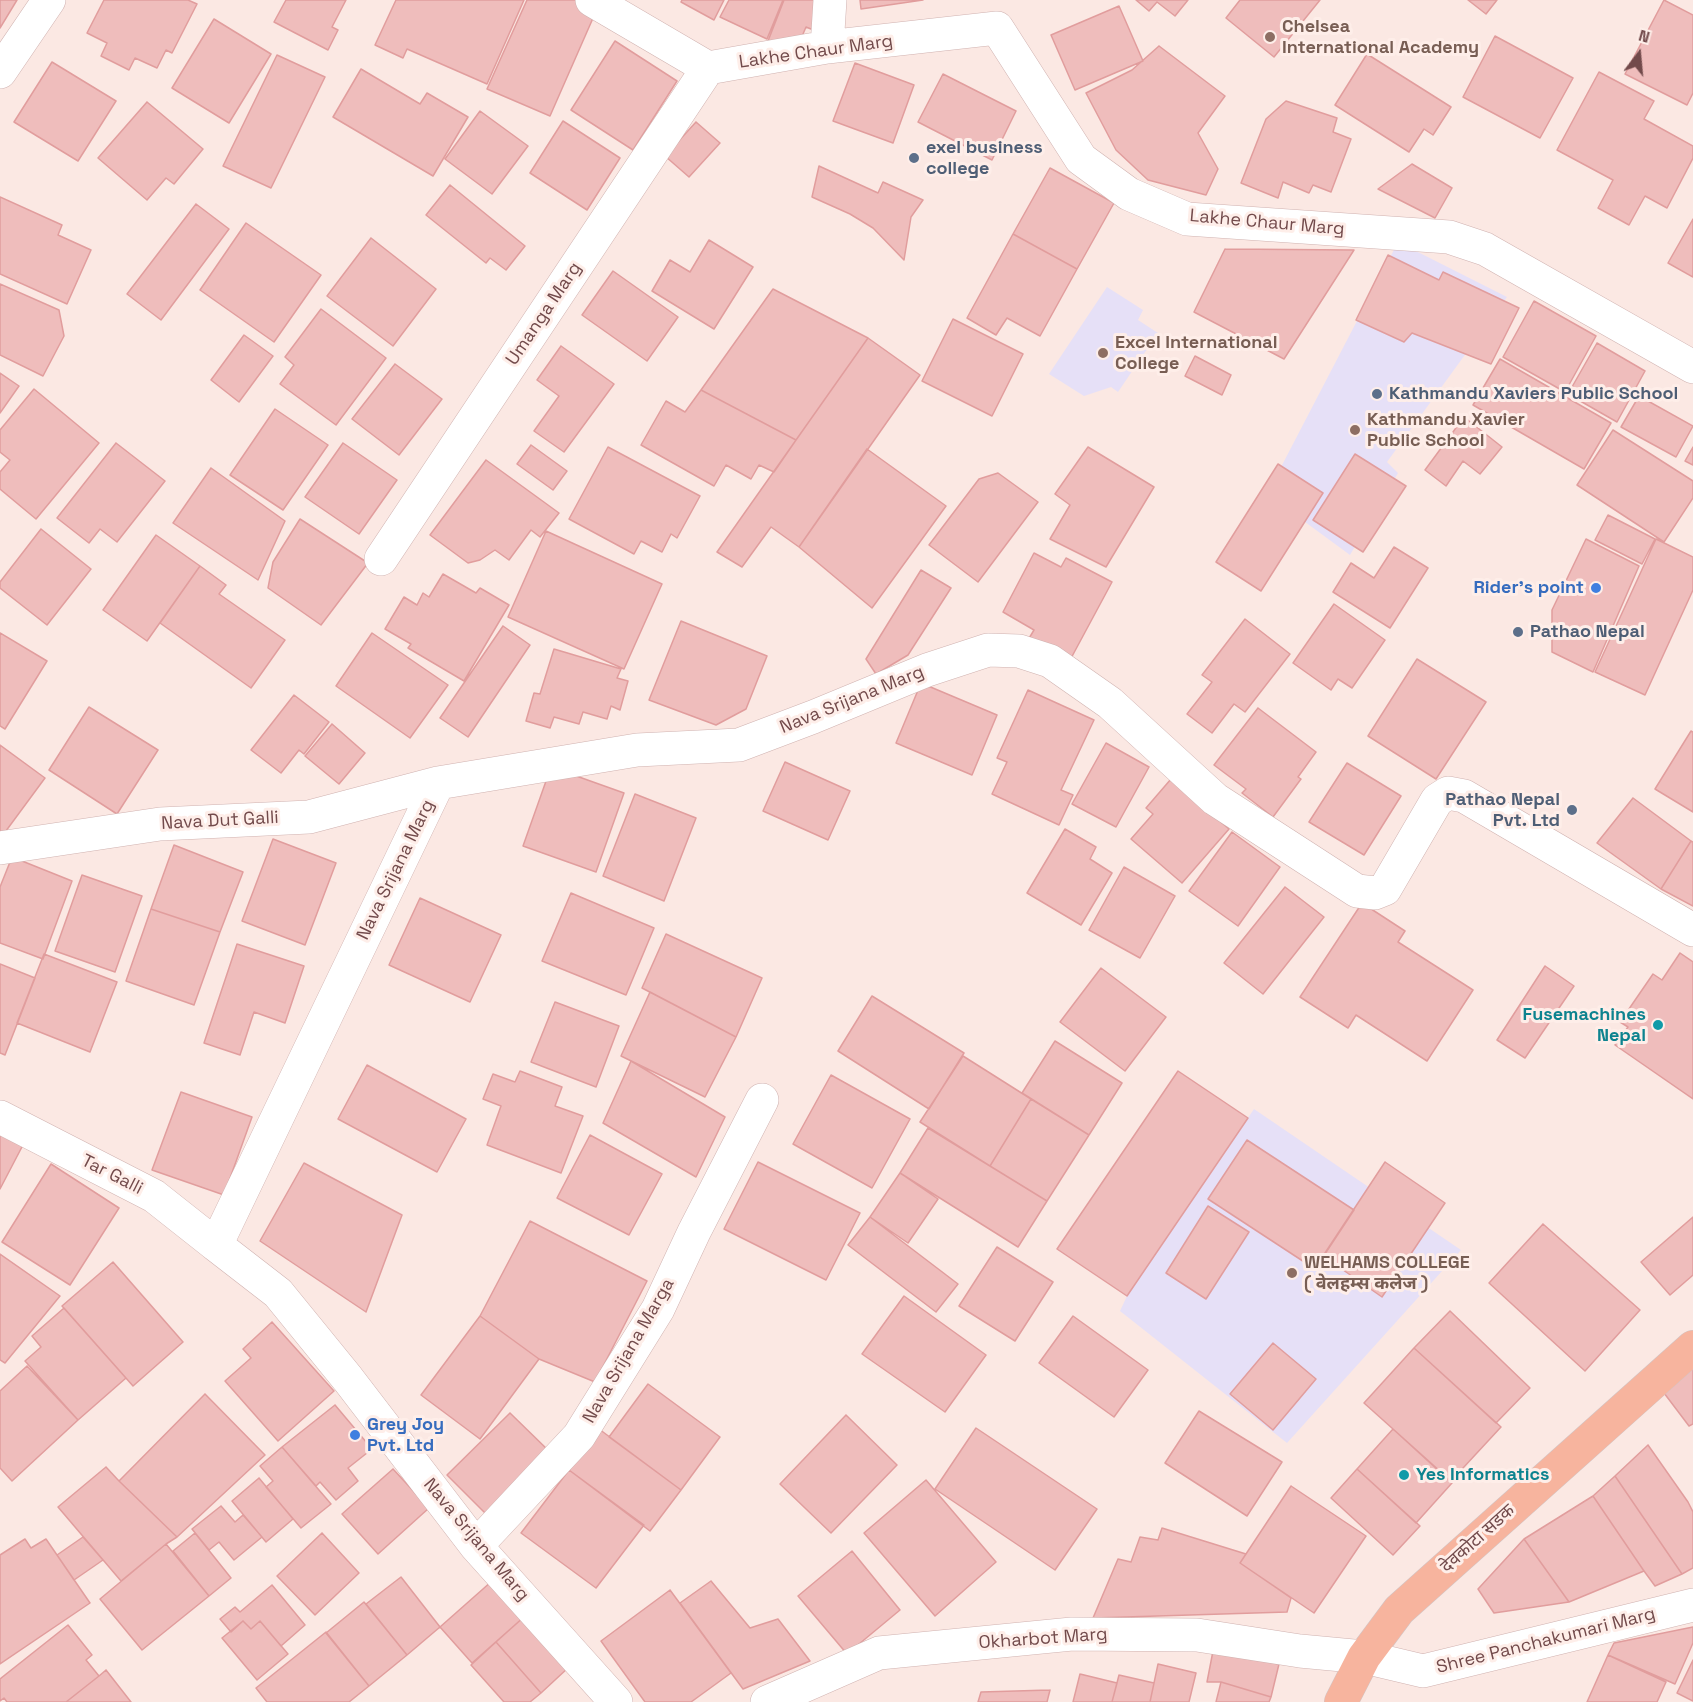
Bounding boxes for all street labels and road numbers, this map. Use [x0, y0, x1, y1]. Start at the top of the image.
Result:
street label: Lakhe Chaur Marg [738, 31, 894, 73]
street label: Lakhe Chaur Marg [1189, 205, 1345, 241]
street label: Umanga Marg [502, 258, 586, 370]
street label: Nava Srijana Marg [777, 661, 927, 739]
street label: Nava Srijana Marg [353, 796, 439, 944]
street label: Nava Dut Galli [161, 807, 279, 835]
street label: Tar Galli [78, 1150, 146, 1200]
street label: Nava Srijana Marga [579, 1275, 679, 1427]
street label: Nava Srijana Marg [418, 1474, 534, 1606]
street label: देवकोटा सडक [1437, 1500, 1519, 1578]
street label: Shree Panchakumari Marg [1434, 1603, 1658, 1679]
street label: Okharbot Marg [978, 1624, 1108, 1654]

